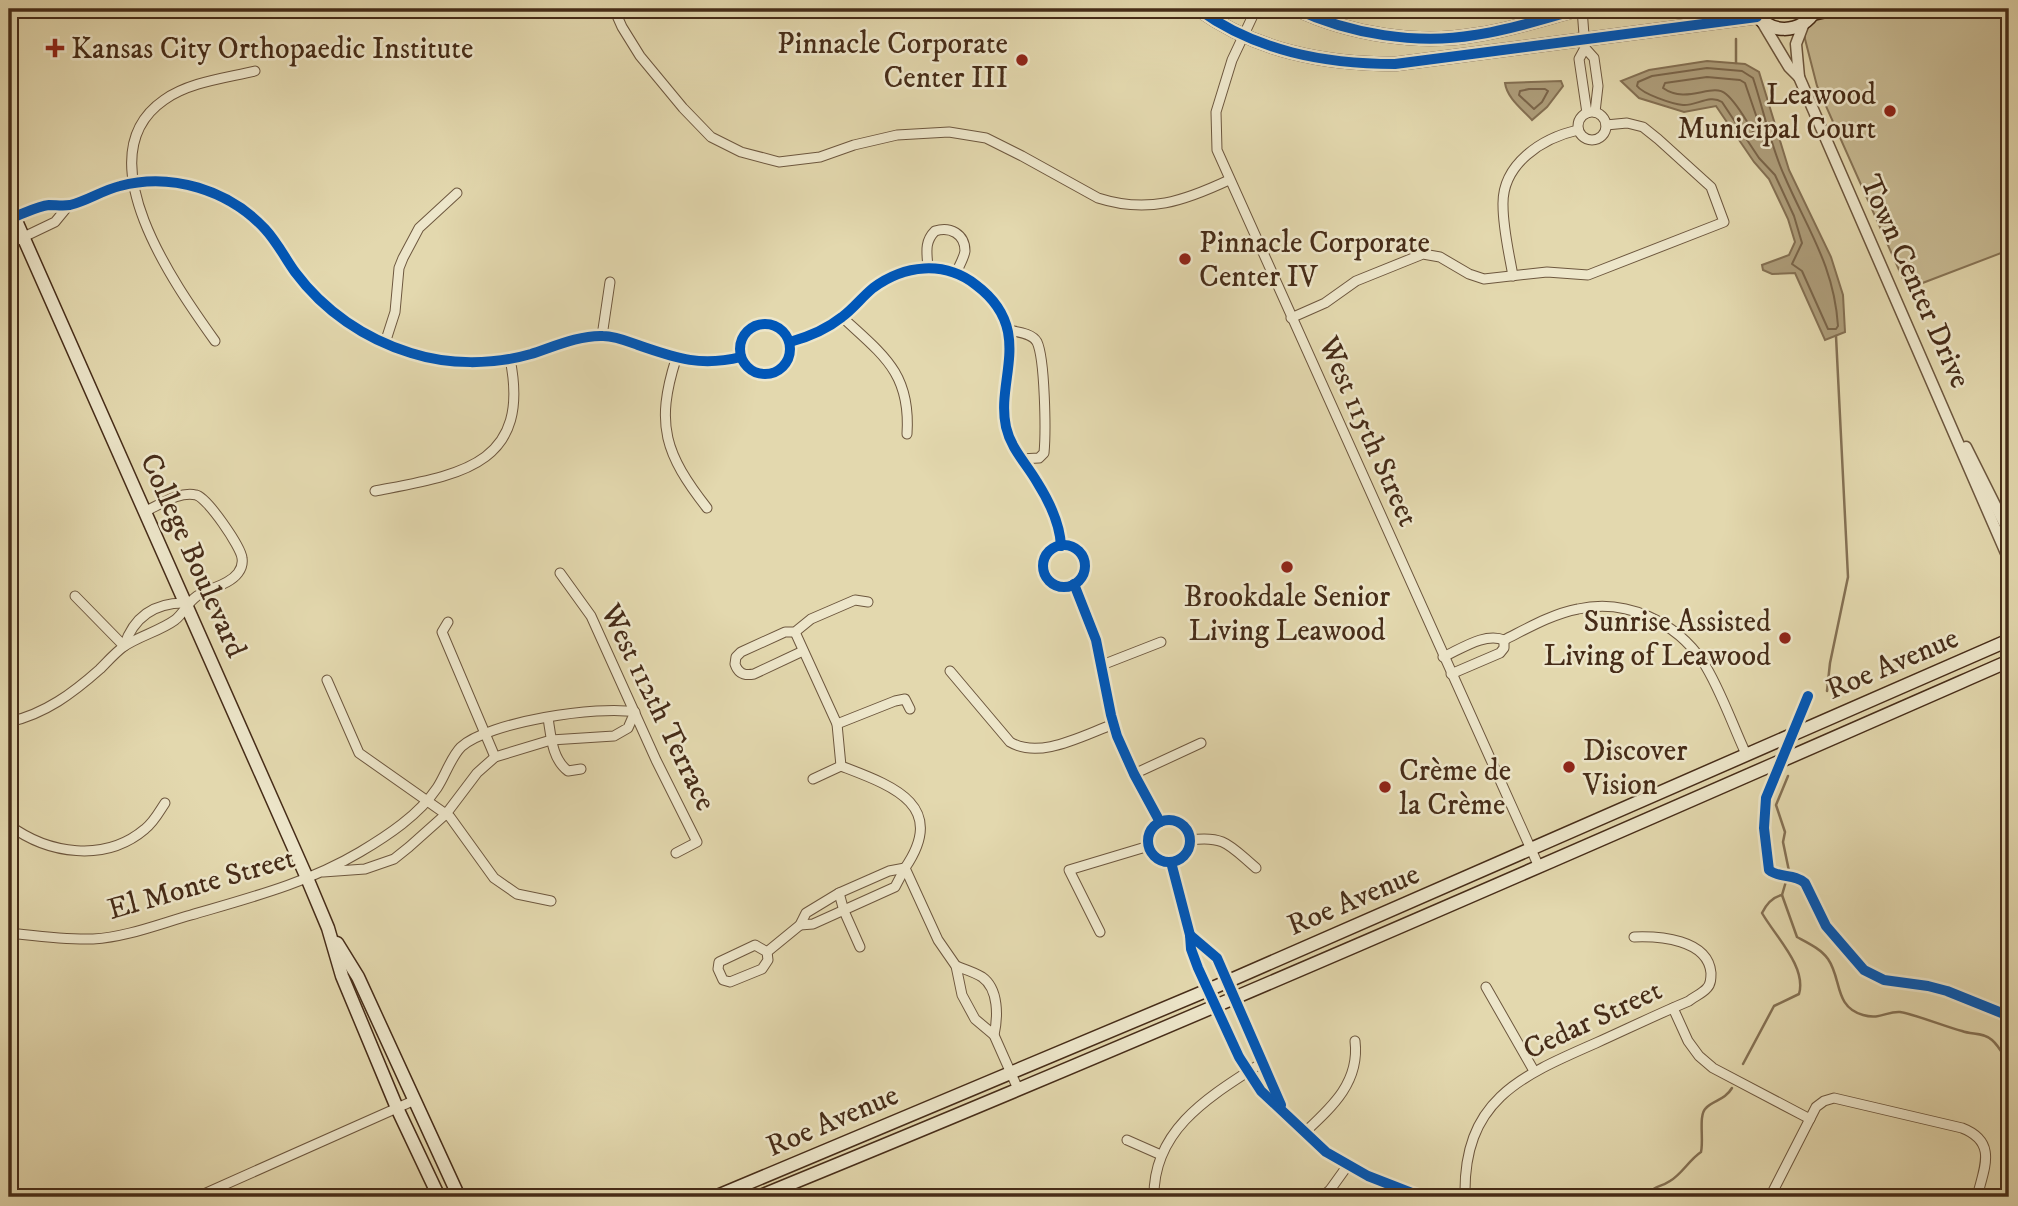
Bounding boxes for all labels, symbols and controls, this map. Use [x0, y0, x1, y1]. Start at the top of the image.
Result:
place label: Pinnacle Corporate Center III [777, 26, 1008, 97]
place label: Kansas City Orthopaedic Institute [71, 31, 473, 68]
marker: Kansas City Orthopaedic Institute [45, 38, 65, 58]
marker: Pinnacle Corporate Center III [1014, 52, 1030, 68]
place label: Leawood Municipal Court [1677, 77, 1876, 148]
marker: Leawood Municipal Court [1882, 103, 1898, 119]
street label: Town Center Drive [1851, 169, 1978, 394]
place label: Pinnacle Corporate Center IV [1199, 225, 1430, 296]
marker: Pinnacle Corporate Center IV [1177, 251, 1193, 267]
street label: West 115th Street [1309, 330, 1426, 532]
street label: College Boulevard [131, 448, 254, 663]
marker: Brookdale Senior Living Leawood [1279, 559, 1295, 575]
place label: Brookdale Senior Living Leawood [1184, 579, 1390, 650]
street label: West 112th Terrace [591, 597, 724, 817]
place label: Sunrise Assisted Living of Leawood [1544, 604, 1771, 675]
street label: Roe Avenue [1821, 620, 1964, 709]
marker: Sunrise Assisted Living of Leawood [1777, 630, 1793, 646]
place label: Discover Vision [1582, 733, 1687, 804]
place label: Crème de la Crème [1399, 753, 1511, 824]
marker: Discover Vision [1561, 759, 1577, 775]
marker: Crème de la Crème [1377, 779, 1393, 795]
street label: El Monte Street [103, 840, 299, 929]
street label: Roe Avenue [1282, 856, 1425, 945]
street label: Cedar Street [1517, 972, 1668, 1069]
street label: Roe Avenue [761, 1077, 904, 1166]

